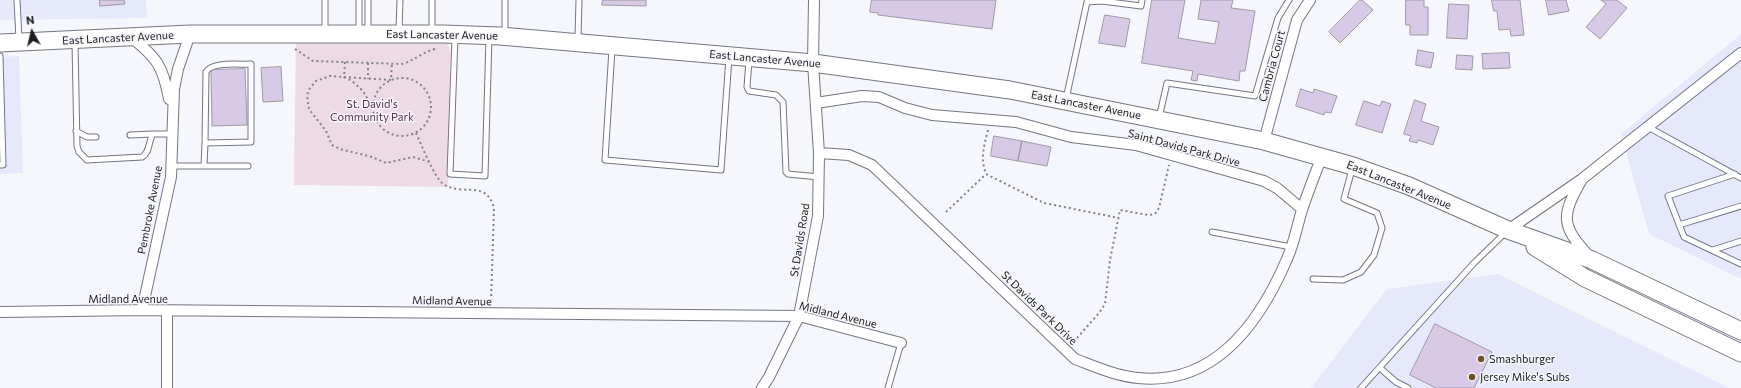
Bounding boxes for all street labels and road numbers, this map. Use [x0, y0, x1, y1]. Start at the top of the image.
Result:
street label: East Lancaster Avenue [386, 27, 498, 43]
street label: East Lancaster Avenue [62, 28, 174, 48]
street label: Cambria Court [1256, 29, 1288, 103]
street label: East Lancaster Avenue [709, 48, 821, 70]
street label: East Lancaster Avenue [1030, 88, 1142, 122]
street label: Saint Davids Park Drive [1127, 127, 1241, 169]
street label: East Lancaster Avenue [1345, 158, 1453, 212]
street label: Pembroke Avenue [135, 165, 165, 255]
street label: St Davids Road [788, 202, 812, 278]
street label: St Davids Park Drive [998, 268, 1080, 348]
street label: Midland Avenue [88, 292, 168, 306]
street label: Midland Avenue [412, 294, 492, 308]
street label: Midland Avenue [798, 299, 878, 331]

